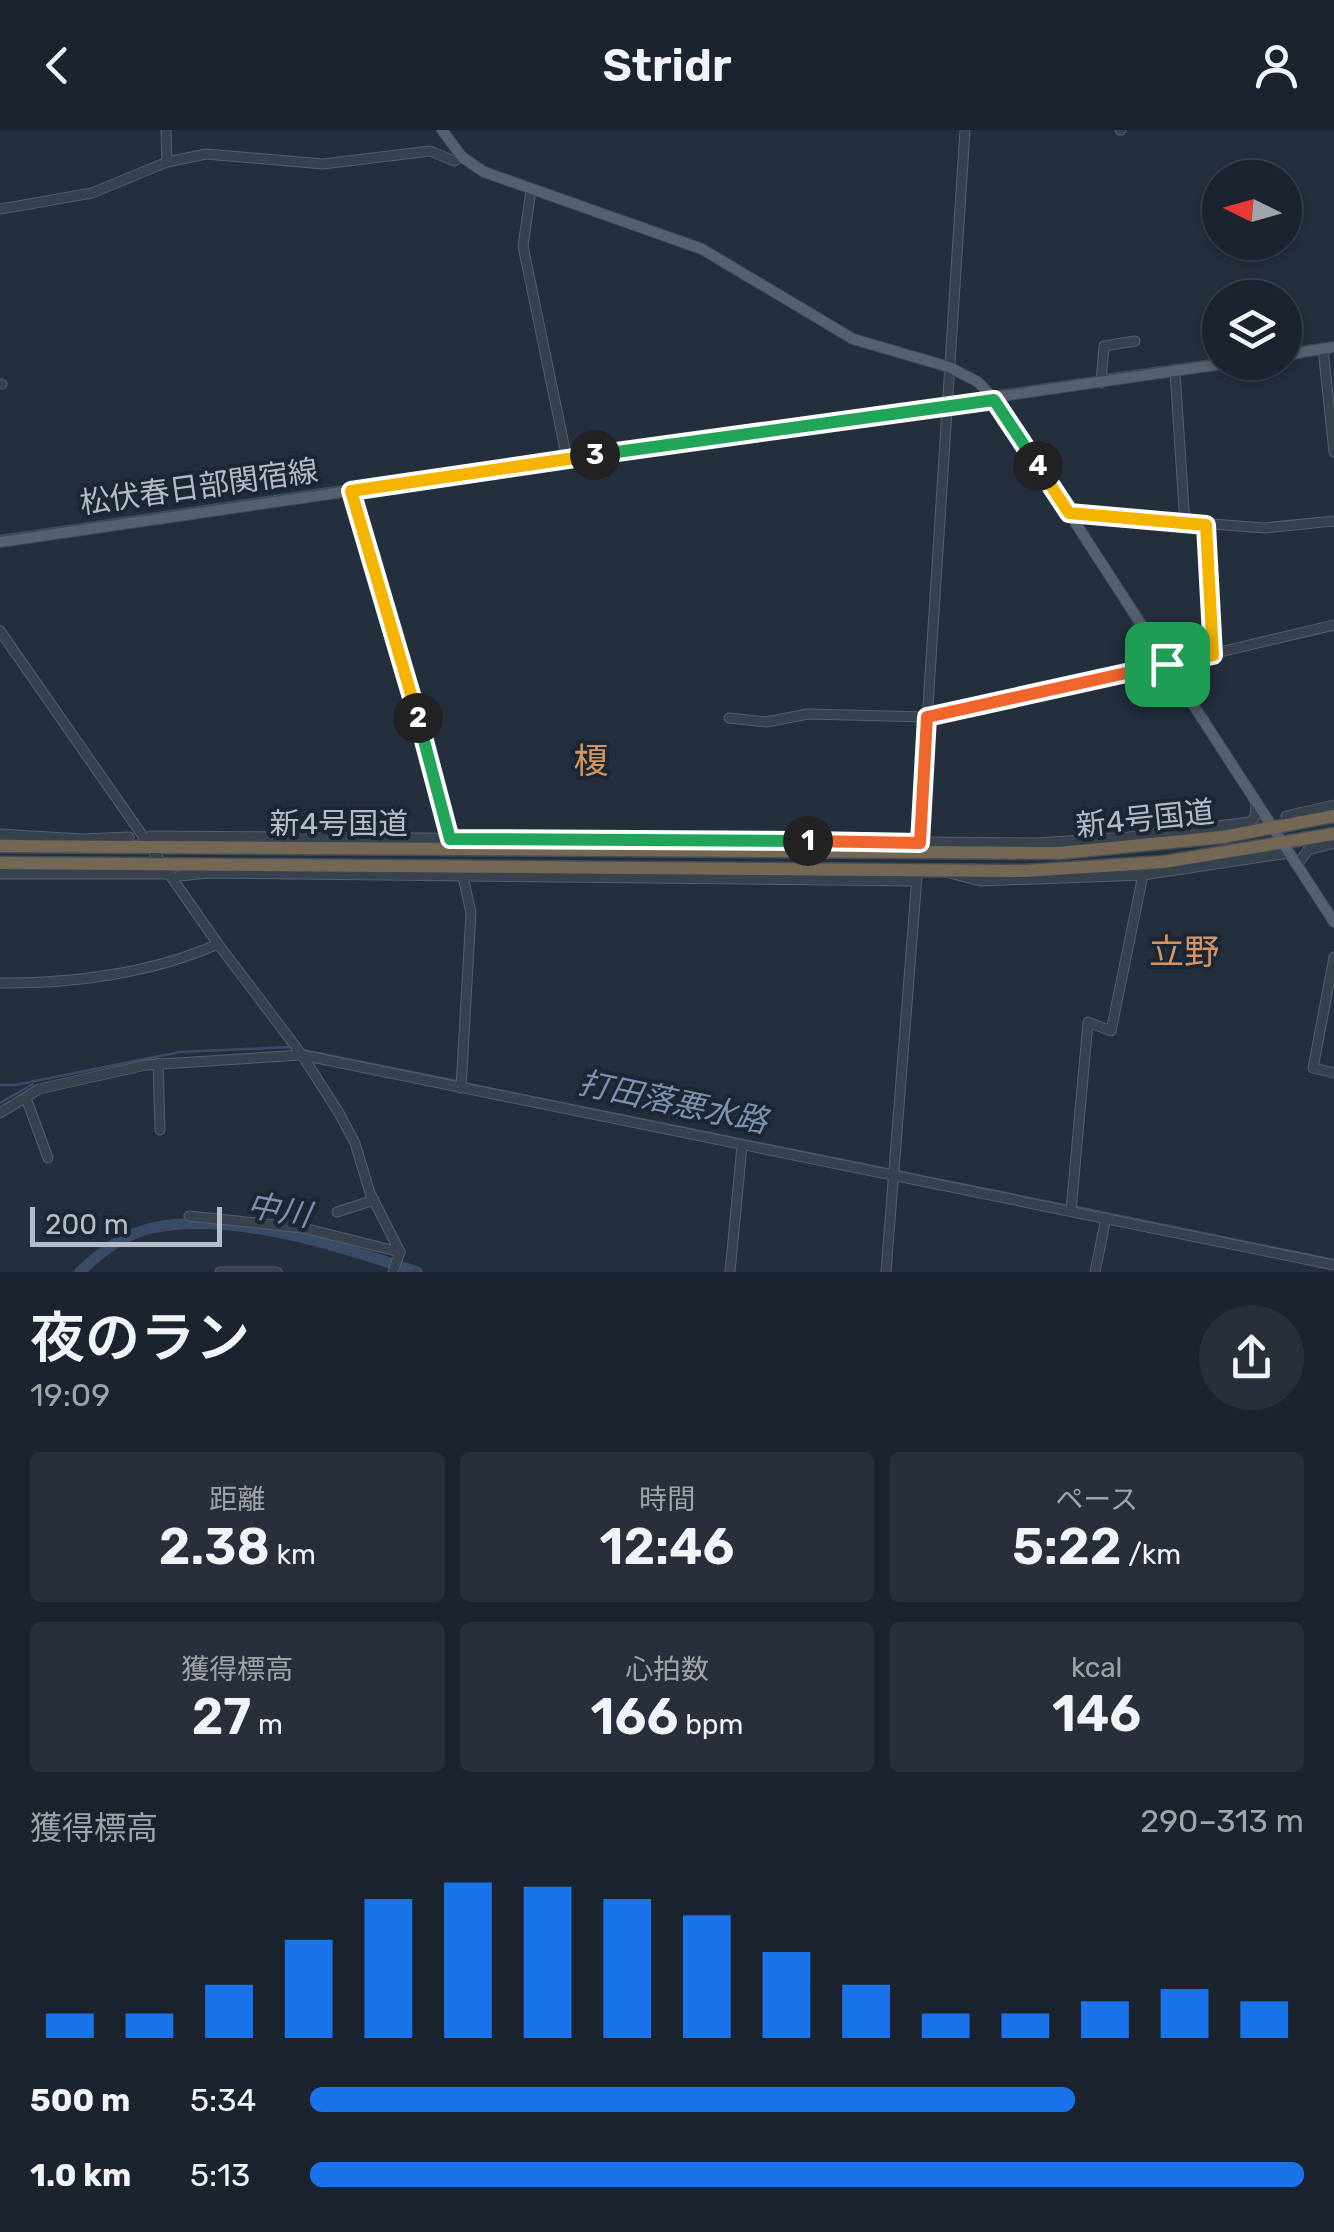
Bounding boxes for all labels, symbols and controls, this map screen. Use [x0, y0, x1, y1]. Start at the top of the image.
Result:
icon: back [30, 38, 85, 93]
icon: person [1249, 38, 1304, 93]
text: Stridr [603, 39, 731, 92]
north arrow [1202, 160, 1302, 260]
map controls [1202, 160, 1302, 380]
button: layers [1202, 280, 1302, 380]
pin: 3 [570, 430, 620, 480]
text: 3 [586, 438, 604, 471]
pin: 4 [1013, 441, 1063, 491]
text: 4 [1028, 449, 1048, 482]
street label: 松伏春日部関宿線 [78, 452, 320, 522]
pin [1125, 622, 1210, 707]
icon: arrive [1140, 637, 1195, 692]
pin: 2 [393, 693, 443, 743]
text: 2 [409, 701, 427, 734]
district label: 榎 [573, 740, 609, 782]
street label: 新4号国道 [1074, 794, 1216, 844]
street label: 新4号国道 [270, 806, 408, 842]
pin: 1 [783, 816, 833, 866]
text: 1 [801, 824, 815, 857]
district label: 立野 [1149, 931, 1219, 973]
water label: 打田落悪水路 [575, 1063, 774, 1141]
water label: 中川 [244, 1186, 317, 1235]
scale bar [30, 1202, 222, 1246]
text: 200 m [45, 1208, 129, 1241]
button: share [1199, 1305, 1304, 1410]
text: 夜のラン [30, 1306, 250, 1371]
text: 19:09 [30, 1376, 110, 1414]
text: 距離 [209, 1483, 265, 1516]
text: 時間 [639, 1483, 695, 1516]
text: ペース [1055, 1483, 1138, 1516]
text: 2.38 [159, 1517, 270, 1577]
text: 12:46 [599, 1517, 735, 1577]
text: 5:22 [1012, 1517, 1121, 1577]
text: km [270, 1538, 316, 1571]
text: /km [1121, 1538, 1181, 1571]
text: kcal [1071, 1651, 1122, 1684]
text: 獲得標高 [181, 1653, 293, 1686]
text: 心拍数 [625, 1653, 709, 1686]
text: 146 [1052, 1684, 1141, 1744]
text: 27 [192, 1687, 251, 1747]
text: 166 [591, 1687, 678, 1747]
text: m [251, 1708, 283, 1741]
text: bpm [678, 1708, 743, 1741]
text: 290–313 m [1140, 1802, 1304, 1840]
text: 獲得標高 [30, 1809, 158, 1847]
text: 500 m [30, 2081, 130, 2119]
text: 5:34 [190, 2081, 256, 2119]
text: 1.0 km [30, 2156, 131, 2194]
text: 5:13 [190, 2156, 250, 2194]

